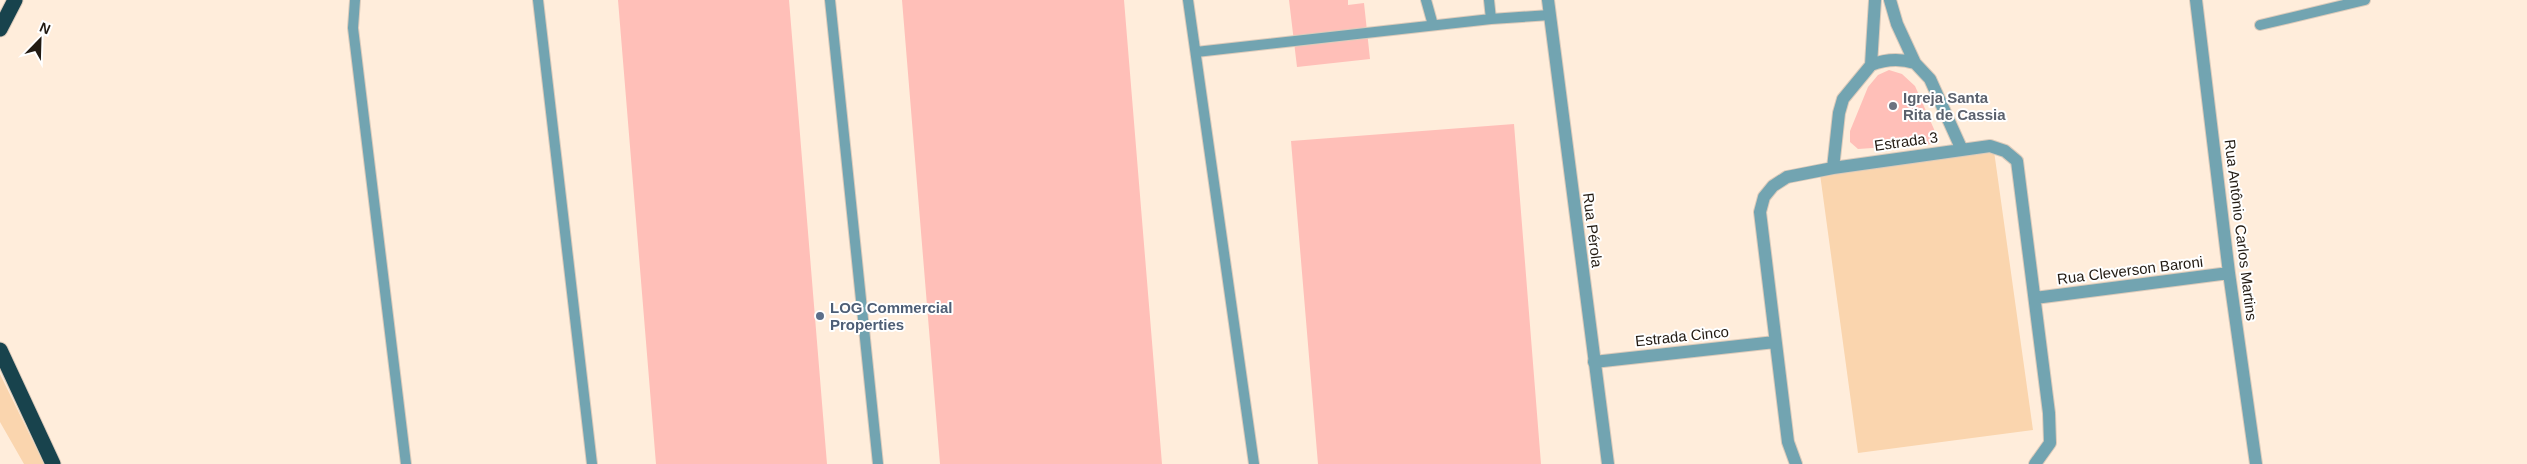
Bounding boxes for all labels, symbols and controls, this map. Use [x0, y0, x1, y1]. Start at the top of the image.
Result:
north arrow [15, 15, 65, 65]
text: N [37, 19, 53, 37]
place label: Igreja Santa Rita de Cassia [1903, 89, 2006, 123]
marker: Igreja Santa Rita de Cassia [1887, 100, 1899, 112]
street label: Estrada 3 [1873, 128, 1939, 154]
street label: Rua Antônio Carlos Martins [2221, 138, 2261, 322]
street label: Rua Pérola [1580, 192, 1606, 269]
street label: Rua Cleverson Baroni [2056, 253, 2204, 287]
place label: LOG Commercial Properties [830, 299, 953, 333]
marker: LOG Commercial Properties [814, 310, 826, 322]
street label: Estrada Cinco [1634, 323, 1730, 349]

